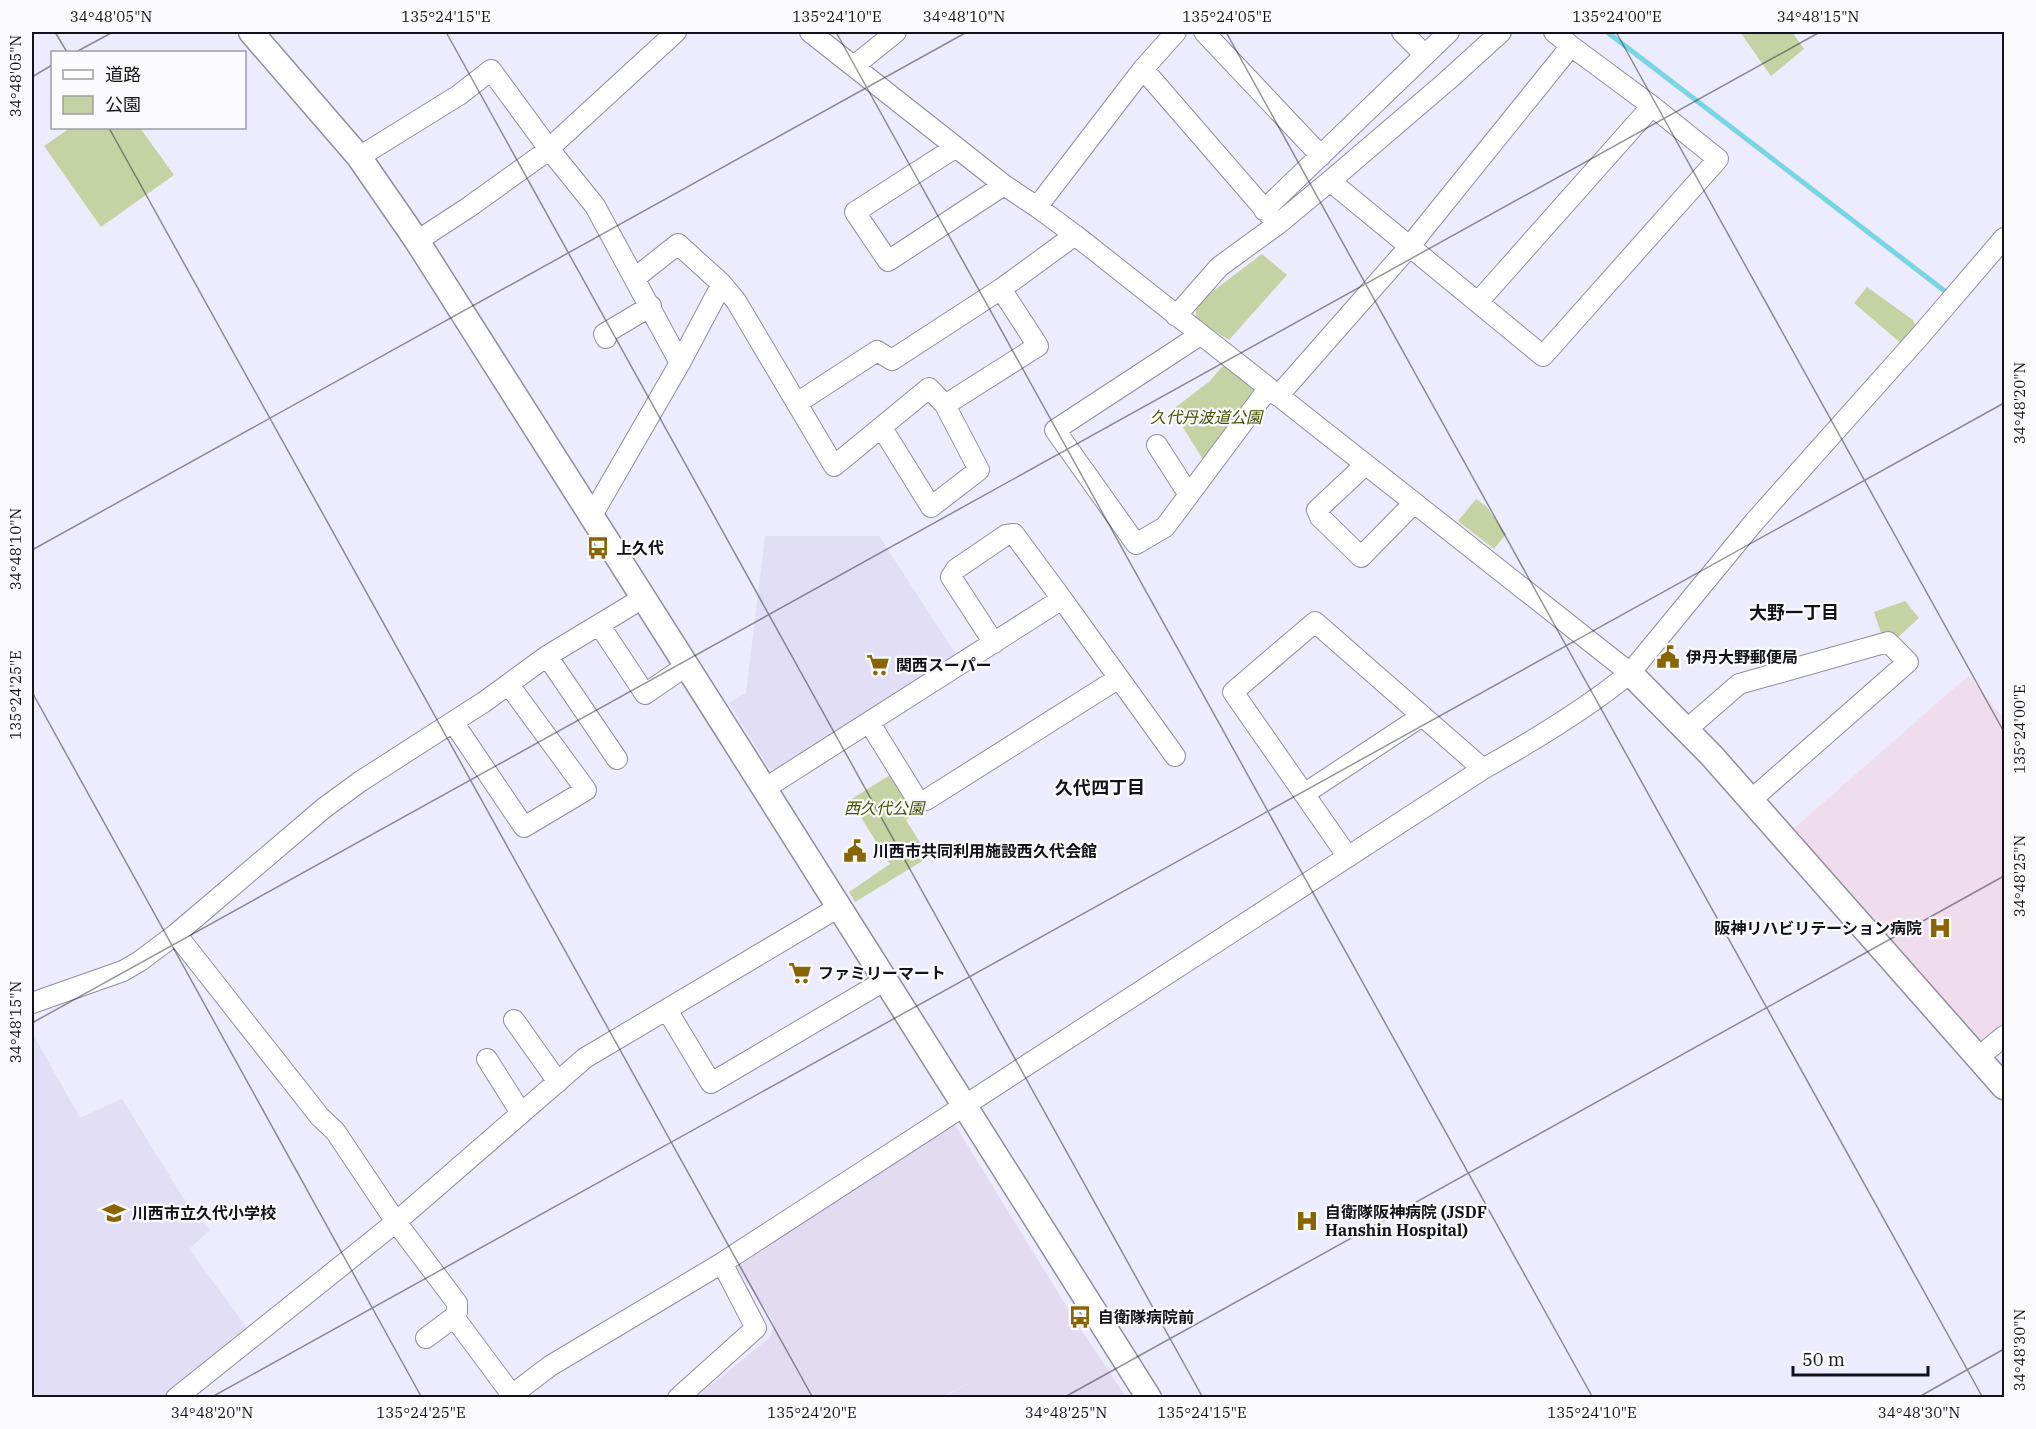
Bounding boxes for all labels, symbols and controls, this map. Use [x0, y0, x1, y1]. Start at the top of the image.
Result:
text: 34°48'05"N [70, 7, 152, 26]
text: 135°24'15"E [401, 7, 491, 26]
text: 135°24'10"E [792, 7, 882, 26]
text: 34°48'10"N [923, 7, 1005, 26]
text: 135°24'05"E [1182, 7, 1272, 26]
text: 135°24'00"E [1572, 7, 1662, 26]
text: 34°48'15"N [1777, 7, 1859, 26]
text: 34°48'05"N [6, 35, 25, 117]
legend [51, 51, 246, 129]
text: 道路 [105, 63, 141, 86]
text: 公園 [105, 93, 141, 116]
text: 34°48'20"N [2010, 362, 2029, 444]
park label: 久代丹波道公園 [1150, 407, 1264, 427]
text: 34°48'10"N [6, 508, 25, 590]
bus stop icon: 上久代 [585, 535, 611, 561]
place label: 上久代 [616, 538, 664, 558]
district label: 大野一丁目 [1749, 601, 1839, 624]
public building icon: 伊丹大野郵便局 [1655, 644, 1681, 670]
place label: 伊丹大野郵便局 [1685, 647, 1798, 667]
text: 135°24'25"E [6, 650, 25, 740]
supermarket icon: 関西スーパー [865, 652, 891, 678]
place label: 関西スーパー [896, 655, 992, 675]
text: 135°24'00"E [2010, 684, 2029, 774]
district label: 久代四丁目 [1055, 776, 1145, 799]
park label: 西久代公園 [844, 798, 926, 818]
text: 34°48'25"N [2010, 835, 2029, 917]
public building icon: 川西市共同利用施設西久代会館 [842, 838, 868, 864]
place label: 川西市共同利用施設西久代会館 [873, 841, 1097, 861]
hospital icon: 阪神リハビリテーション病院 [1927, 915, 1953, 941]
place label: 阪神リハビリテーション病院 [1714, 918, 1922, 938]
supermarket icon: ファミリーマート [787, 960, 813, 986]
place label: ファミリーマート [818, 963, 946, 983]
text: 34°48'15"N [6, 981, 25, 1063]
school or university icon: 川西市立久代小学校 [101, 1200, 127, 1226]
place label: 自衛隊阪神病院 (JSDF Hanshin Hospital) [1325, 1202, 1487, 1240]
place label: 川西市立久代小学校 [132, 1203, 276, 1223]
hospital icon: 自衛隊阪神病院 (JSDF Hanshin Hospital) [1294, 1208, 1320, 1234]
bus stop icon: 自衛隊病院前 [1067, 1304, 1093, 1330]
place label: 自衛隊病院前 [1098, 1307, 1194, 1327]
text: 34°48'30"N [2010, 1309, 2029, 1391]
scale bar [1793, 1339, 1928, 1377]
text: 50 m [1802, 1348, 1845, 1371]
text: 34°48'20"N [171, 1403, 253, 1422]
text: 135°24'25"E [376, 1403, 466, 1422]
text: 135°24'20"E [767, 1403, 857, 1422]
text: 34°48'25"N [1025, 1403, 1107, 1422]
text: 135°24'15"E [1157, 1403, 1247, 1422]
text: 135°24'10"E [1547, 1403, 1637, 1422]
text: 34°48'30"N [1878, 1403, 1960, 1422]

